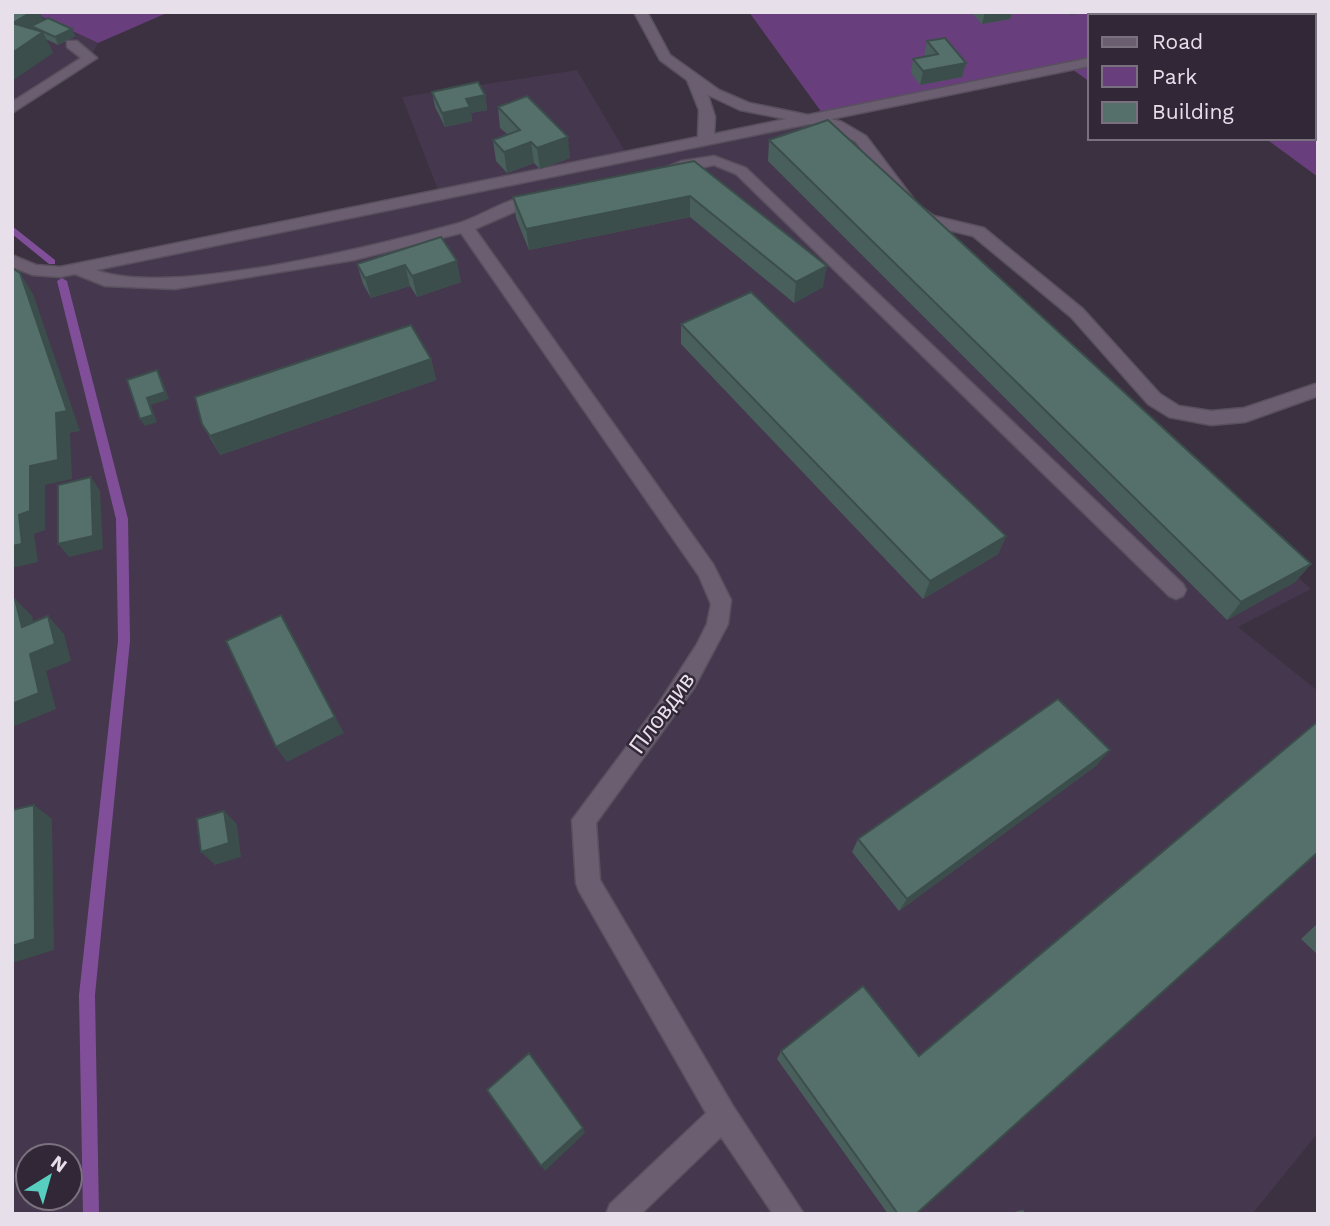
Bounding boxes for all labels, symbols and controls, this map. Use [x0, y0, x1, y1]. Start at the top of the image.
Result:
legend [1088, 14, 1316, 140]
text: Road [1152, 29, 1203, 54]
text: Park [1152, 64, 1197, 89]
text: Building [1152, 99, 1234, 124]
street label: Пловдив [624, 667, 700, 759]
north arrow [14, 1142, 84, 1212]
text: N [46, 1150, 71, 1177]

